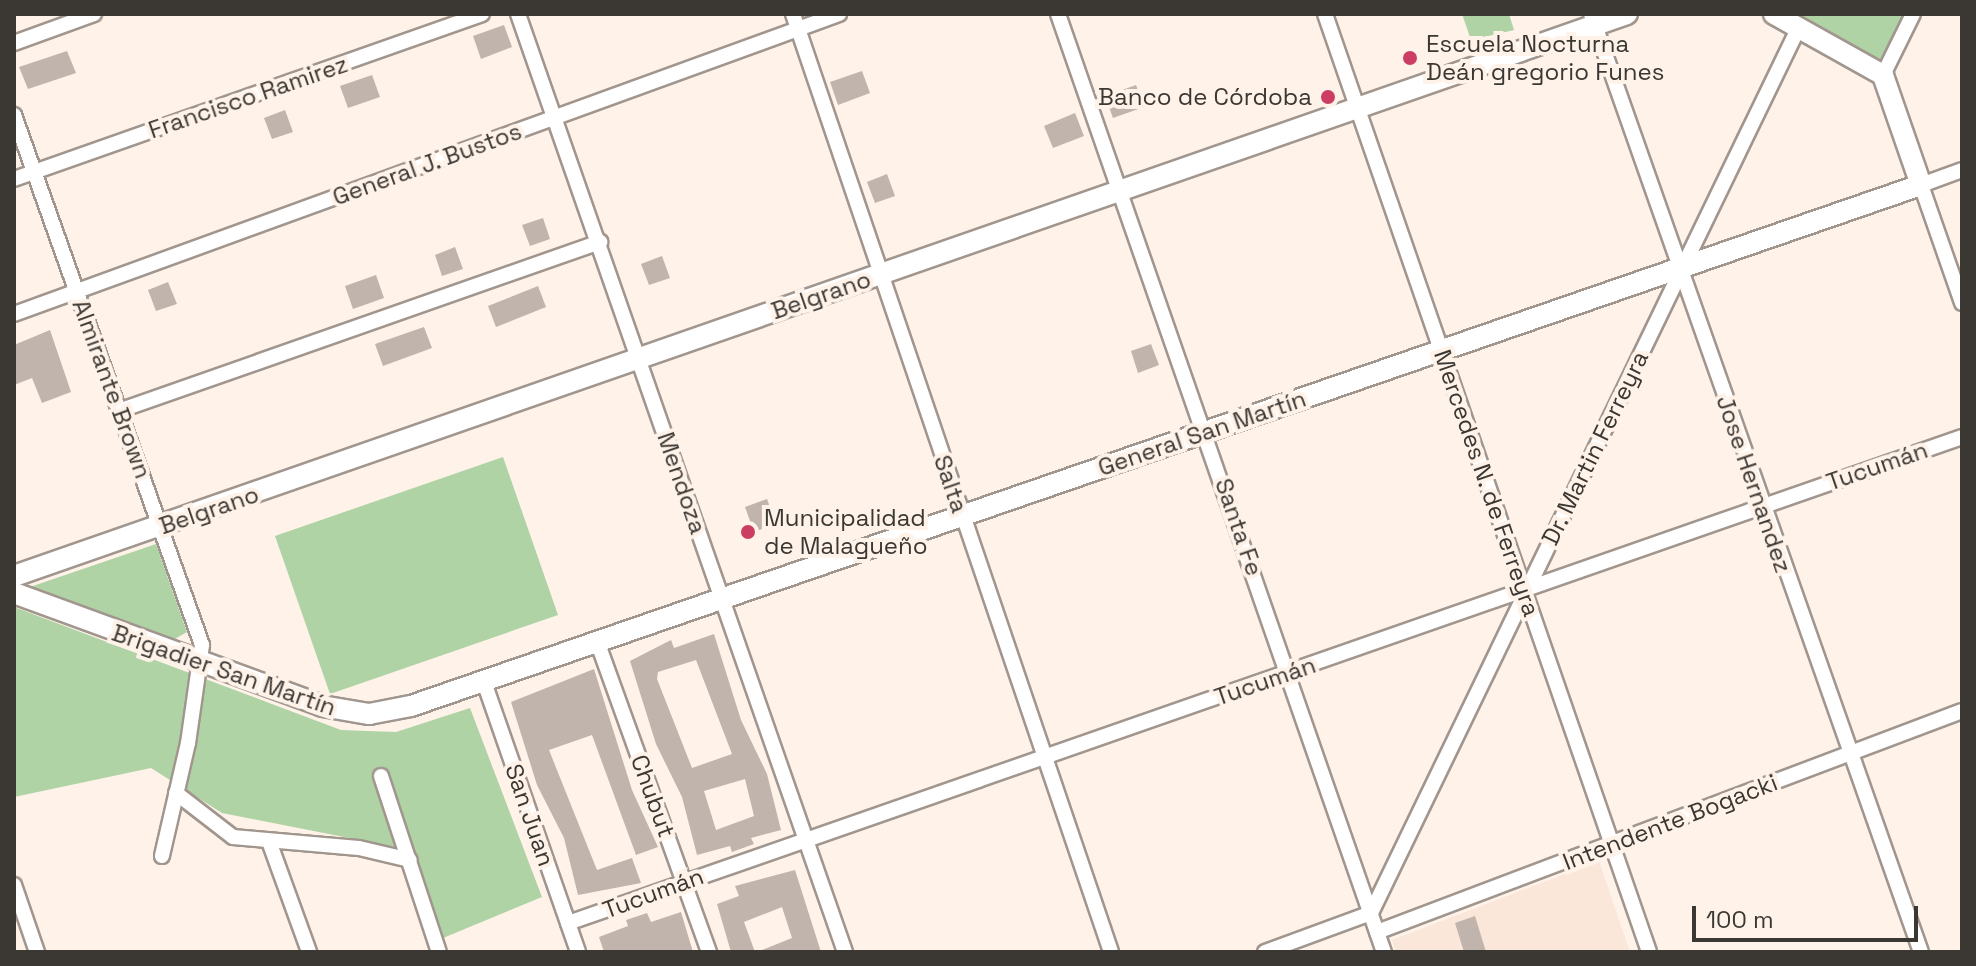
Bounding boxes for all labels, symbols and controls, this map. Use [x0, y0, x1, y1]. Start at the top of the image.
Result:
place label: Escuela Nocturna Deán gregorio Funes [1426, 30, 1664, 86]
street label: Francisco Ramirez [145, 49, 351, 145]
marker: Escuela Nocturna Deán gregorio Funes [1401, 49, 1419, 67]
place label: Banco de Córdoba [1098, 83, 1312, 111]
marker: Banco de Córdoba [1319, 88, 1337, 106]
street label: General J. Bustos [328, 116, 526, 212]
street label: Belgrano [767, 265, 875, 325]
street label: Almirante Brown [66, 296, 158, 482]
street label: Mercedes N. de Ferreyra [1428, 346, 1546, 620]
street label: Dr. Martin Ferreyra [1535, 346, 1655, 550]
street label: General San Martín [1094, 384, 1310, 482]
street label: Jose Hernandez [1710, 392, 1798, 576]
street label: Mendoza [651, 428, 713, 538]
street label: Tucumán [1823, 435, 1931, 497]
street label: Salta [928, 451, 974, 517]
street label: Santa Fe [1209, 475, 1269, 579]
street label: Belgrano [155, 480, 263, 540]
place label: Municipalidad de Malagueño [764, 504, 928, 560]
marker: Municipalidad de Malagueño [739, 523, 757, 541]
street label: Brigadier San Martín [108, 618, 340, 722]
street label: Tucumán [1211, 650, 1319, 712]
street label: Chubut [625, 751, 681, 841]
street label: San Juan [499, 760, 561, 870]
street label: Intendente Bogacki [1559, 768, 1781, 876]
street label: Tucumán [599, 861, 707, 925]
scale bar [1696, 890, 1922, 940]
text: 100 m [1706, 904, 1774, 935]

